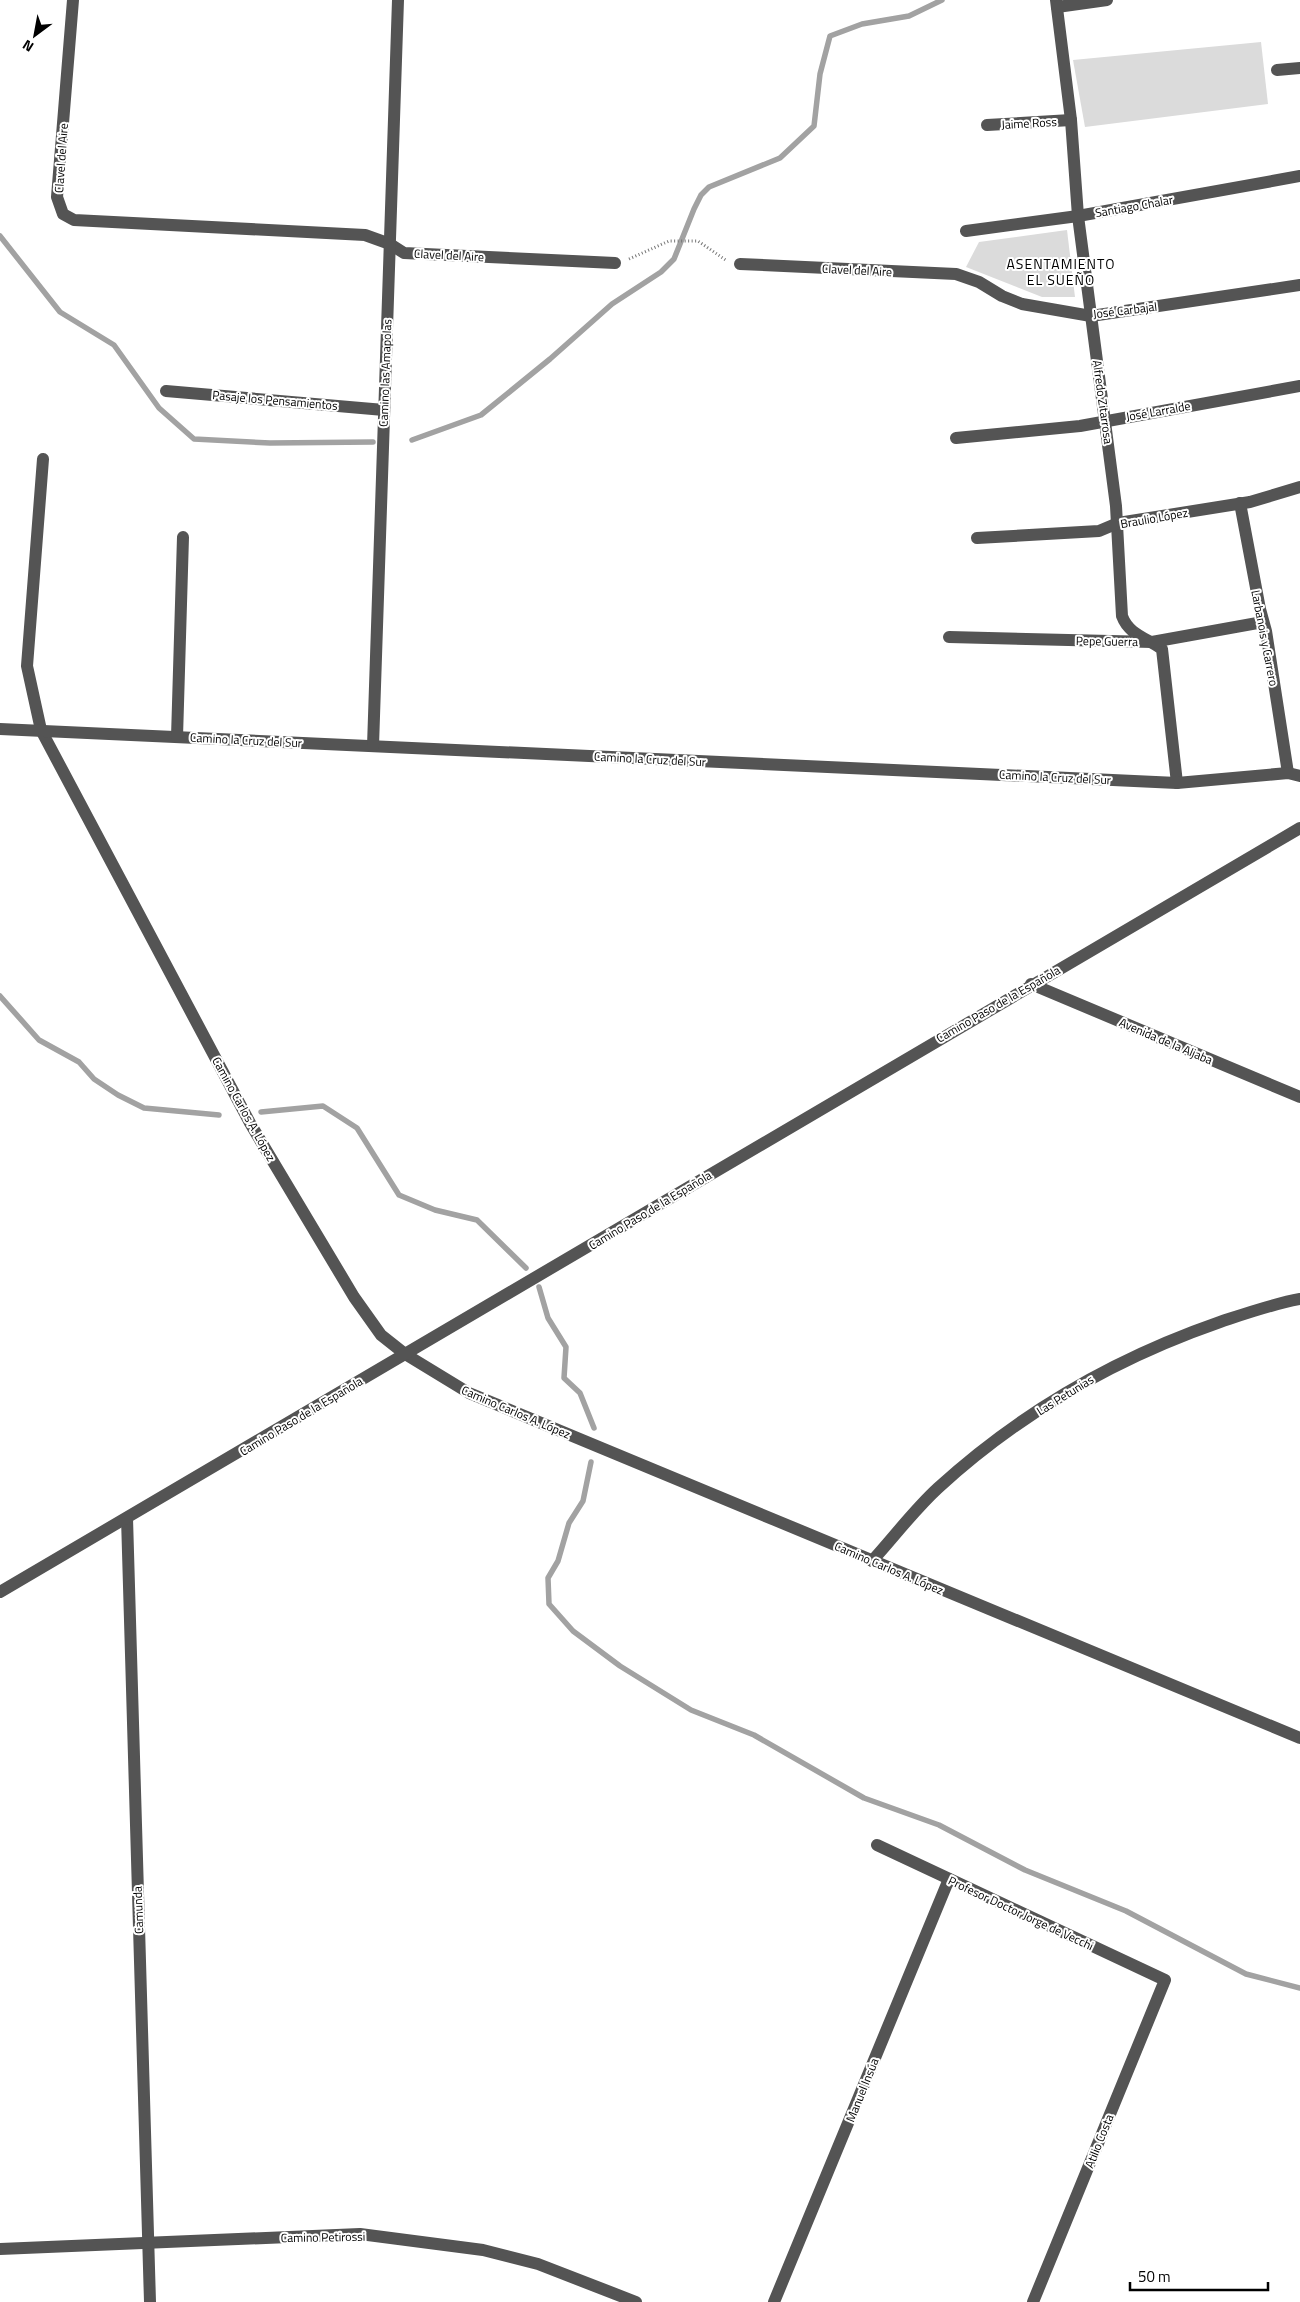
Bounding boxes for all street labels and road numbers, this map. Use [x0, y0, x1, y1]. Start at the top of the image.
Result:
street label: Jaime Ross [1001, 112, 1058, 134]
street label: Clavel del Aire [49, 122, 73, 194]
street label: Santiago Chalar [1094, 190, 1174, 222]
street label: Clavel del Aire [414, 244, 484, 266]
street label: Clavel del Aire [822, 259, 892, 281]
street label: José Carbajal [1092, 297, 1158, 323]
street label: Camino las Amapolas [374, 318, 396, 427]
street label: Alfredo Zitarrosa [1088, 359, 1118, 445]
street label: Pasaje los Pensamientos [212, 385, 339, 415]
street label: José Larralde [1124, 396, 1192, 426]
street label: Braulio López [1119, 503, 1189, 533]
street label: Larbanois y Carrero [1246, 588, 1284, 688]
street label: Pepe Guerra [1076, 631, 1138, 651]
street label: Camino la Cruz del Sur [190, 728, 302, 752]
street label: Camino la Cruz del Sur [594, 747, 706, 771]
street label: Camino la Cruz del Sur [999, 765, 1111, 789]
street label: Camino Paso de la Española [932, 961, 1064, 1047]
street label: Avenida de la Aljaba [1116, 1013, 1216, 1069]
street label: Camino Carlos A. López [207, 1053, 281, 1165]
street label: Camino Paso de la Española [585, 1166, 715, 1254]
street label: Las Petunias [1033, 1370, 1098, 1420]
street label: Camino Paso de la Española [236, 1372, 366, 1460]
street label: Camino Carlos A. López [458, 1380, 574, 1444]
street label: Camino Carlos A. López [831, 1536, 947, 1600]
street label: Profesor Doctor Jorge de Vecchi [945, 1871, 1097, 1955]
street label: Camunda [128, 1886, 148, 1934]
street label: Manuel Insúa [841, 2055, 883, 2125]
street label: Atilio Costa [1080, 2111, 1118, 2171]
street label: Camino Petirossi [280, 2227, 366, 2247]

